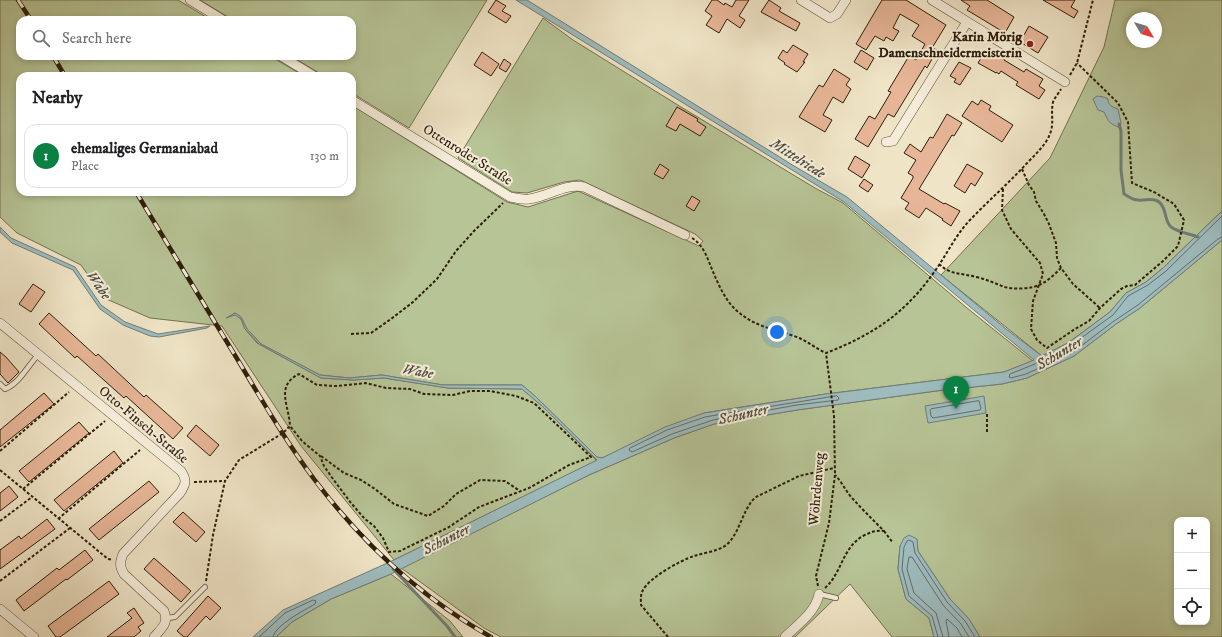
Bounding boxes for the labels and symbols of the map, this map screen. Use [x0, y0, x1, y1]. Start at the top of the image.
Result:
north arrow [1126, 12, 1162, 48]
place label: Karin Mörig Damenschneidermeisterin [878, 28, 1023, 62]
marker: Karin Mörig Damenschneidermeisterin [1025, 39, 1035, 49]
street label: Ottenroder Straße [419, 120, 516, 190]
water label: Mittelriede [766, 133, 830, 183]
water label: Wabe [82, 267, 116, 304]
your location [767, 322, 787, 342]
water label: Schunter [1032, 331, 1087, 375]
water label: Wabe [401, 360, 436, 383]
pin: 1 [943, 376, 969, 409]
street label: Otto-Finsch-Straße [95, 382, 192, 468]
water label: Schunter [715, 399, 771, 430]
street label: Wöhrdenweg [805, 452, 829, 527]
water label: Schunter [419, 519, 475, 560]

